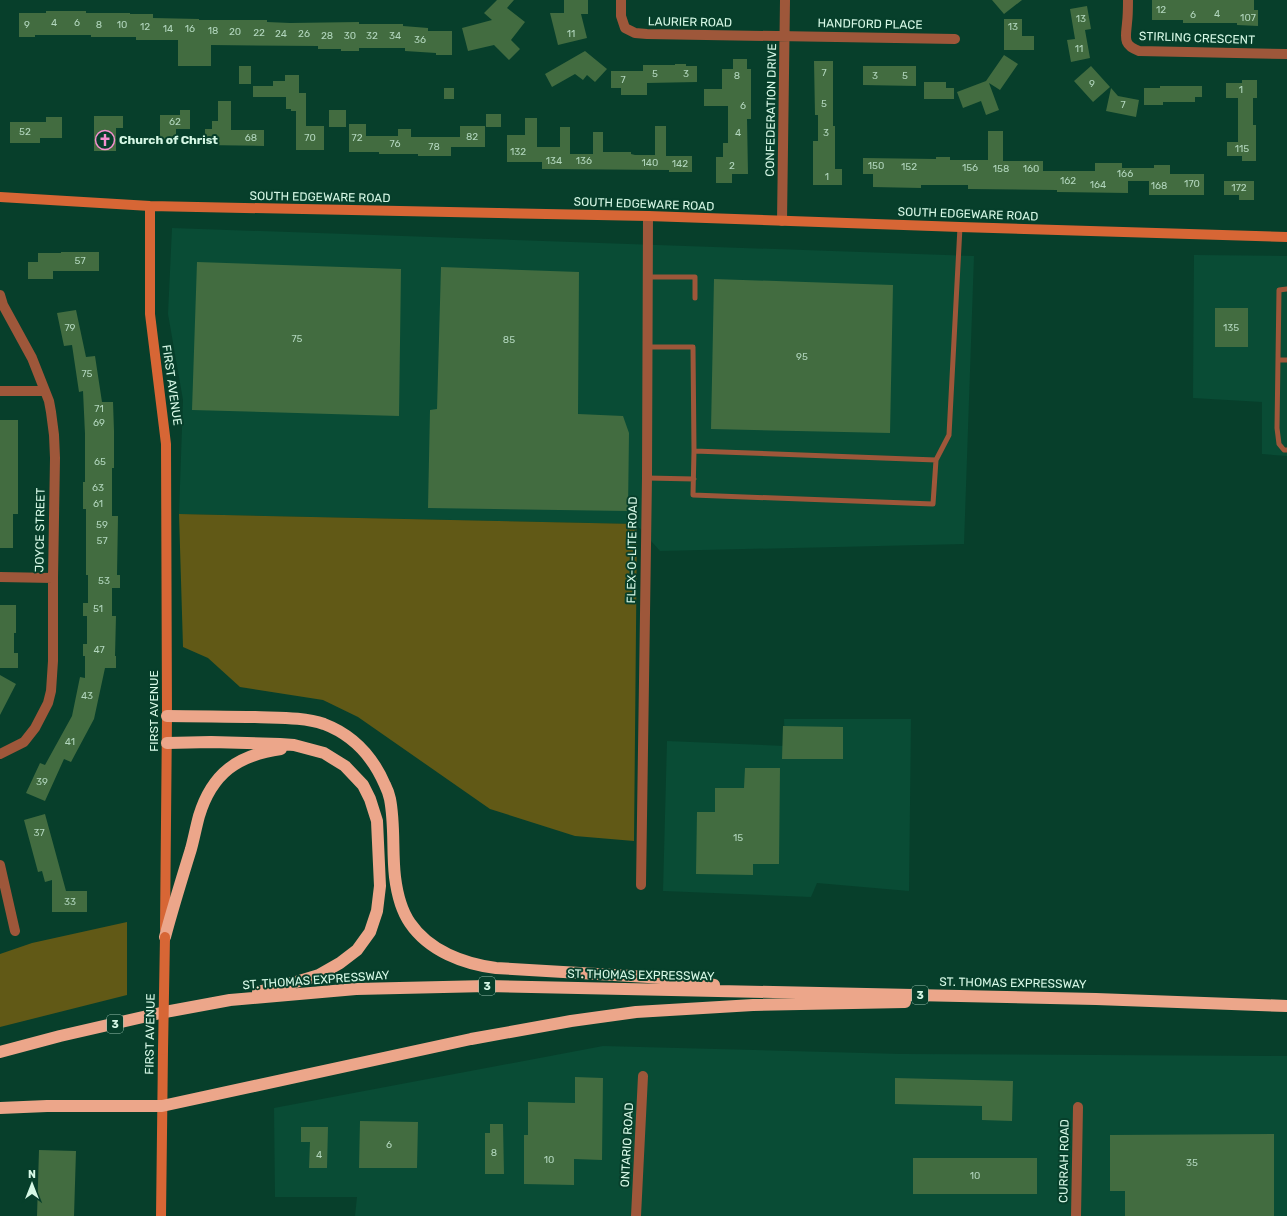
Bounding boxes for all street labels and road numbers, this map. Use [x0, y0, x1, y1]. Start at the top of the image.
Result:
street label: LAURIER ROAD [648, 14, 732, 30]
street label: HANDFORD PLACE [817, 16, 923, 32]
street label: STIRLING CRESCENT [1139, 29, 1255, 47]
street label: CONFEDERATION DRIVE [763, 43, 779, 177]
street label: SOUTH EDGEWARE ROAD [249, 189, 391, 205]
street label: SOUTH EDGEWARE ROAD [573, 195, 715, 213]
street label: SOUTH EDGEWARE ROAD [897, 205, 1039, 223]
street label: FIRST AVENUE [159, 344, 185, 426]
street label: JOYCE STREET [32, 488, 48, 572]
street label: FLEX-O-LITE ROAD [624, 496, 640, 604]
street label: FIRST AVENUE [147, 670, 161, 752]
street label: ST. THOMAS EXPRESSWAY [567, 967, 715, 983]
street label: ST. THOMAS EXPRESSWAY [242, 968, 390, 992]
street label: ST. THOMAS EXPRESSWAY [939, 975, 1087, 991]
road number: 3 [479, 977, 495, 995]
road number: 3 [912, 986, 928, 1004]
street label: FIRST AVENUE [142, 993, 158, 1075]
road number: 3 [107, 1015, 123, 1033]
street label: ONTARIO ROAD [618, 1102, 636, 1188]
street label: CURRAH ROAD [1056, 1119, 1072, 1203]

